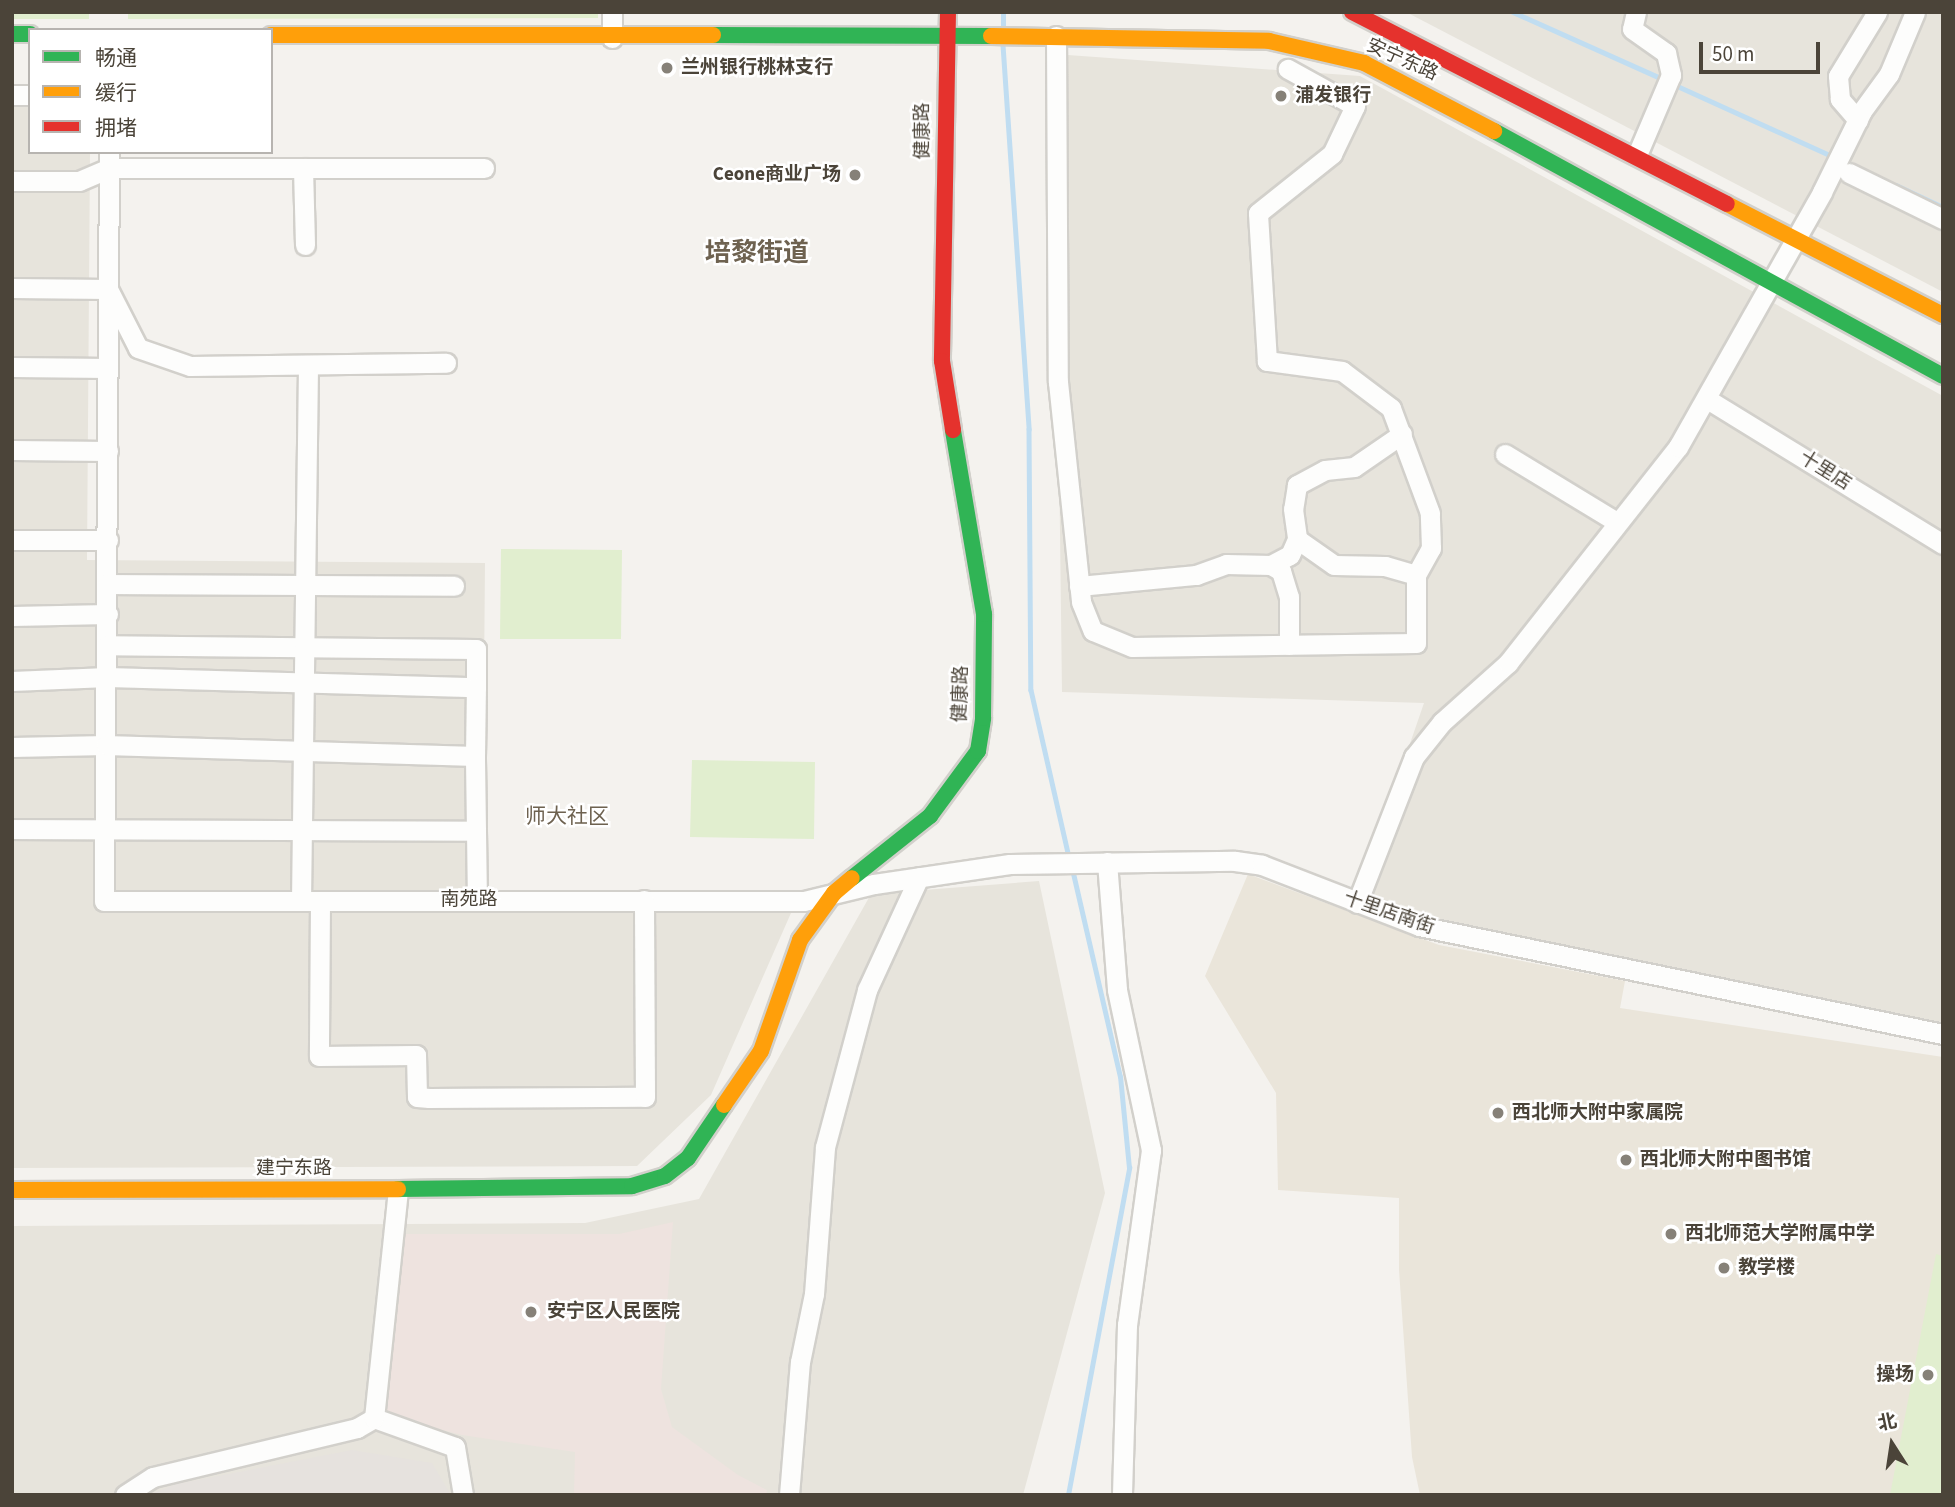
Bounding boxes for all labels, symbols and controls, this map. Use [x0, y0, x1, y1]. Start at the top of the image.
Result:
legend [28, 28, 273, 154]
scale bar [1703, 28, 1824, 72]
street label: 安宁东路 [1363, 34, 1441, 86]
text: 50 m [1712, 39, 1754, 69]
text: 畅通 [95, 43, 137, 73]
place label: 兰州银行桃林支行 [681, 57, 833, 79]
marker: 兰州银行桃林支行 [659, 60, 675, 76]
text: 缓行 [95, 78, 137, 108]
place label: 浦发银行 [1295, 85, 1371, 107]
marker: 浦发银行 [1273, 88, 1289, 104]
street label: 健康路 [912, 103, 934, 159]
text: 拥堵 [95, 113, 137, 143]
place label: Ceone商业广场 [713, 164, 841, 186]
marker: Ceone商业广场 [847, 167, 863, 183]
district label: 培黎街道 [705, 237, 809, 269]
street label: 十里店 [1795, 446, 1855, 496]
street label: 健康路 [949, 665, 973, 723]
district label: 师大社区 [525, 803, 609, 829]
street label: 十里店南街 [1340, 887, 1438, 939]
street label: 南苑路 [441, 889, 497, 911]
place label: 西北师大附中家属院 [1512, 1102, 1683, 1124]
marker: 西北师大附中家属院 [1490, 1105, 1506, 1121]
place label: 西北师大附中图书馆 [1640, 1149, 1811, 1171]
marker: 西北师大附中图书馆 [1618, 1152, 1634, 1168]
street label: 建宁东路 [256, 1158, 332, 1180]
place label: 西北师范大学附属中学 [1685, 1223, 1875, 1245]
marker: 西北师范大学附属中学 [1663, 1226, 1679, 1242]
place label: 教学楼 [1738, 1257, 1795, 1279]
marker: 教学楼 [1716, 1260, 1732, 1276]
place label: 安宁区人民医院 [547, 1301, 680, 1323]
marker: 安宁区人民医院 [521, 1302, 541, 1322]
place label: 操场 [1876, 1364, 1914, 1386]
marker: 操场 [1920, 1367, 1936, 1383]
text: 北 [1875, 1408, 1900, 1438]
north arrow [1857, 1409, 1927, 1479]

